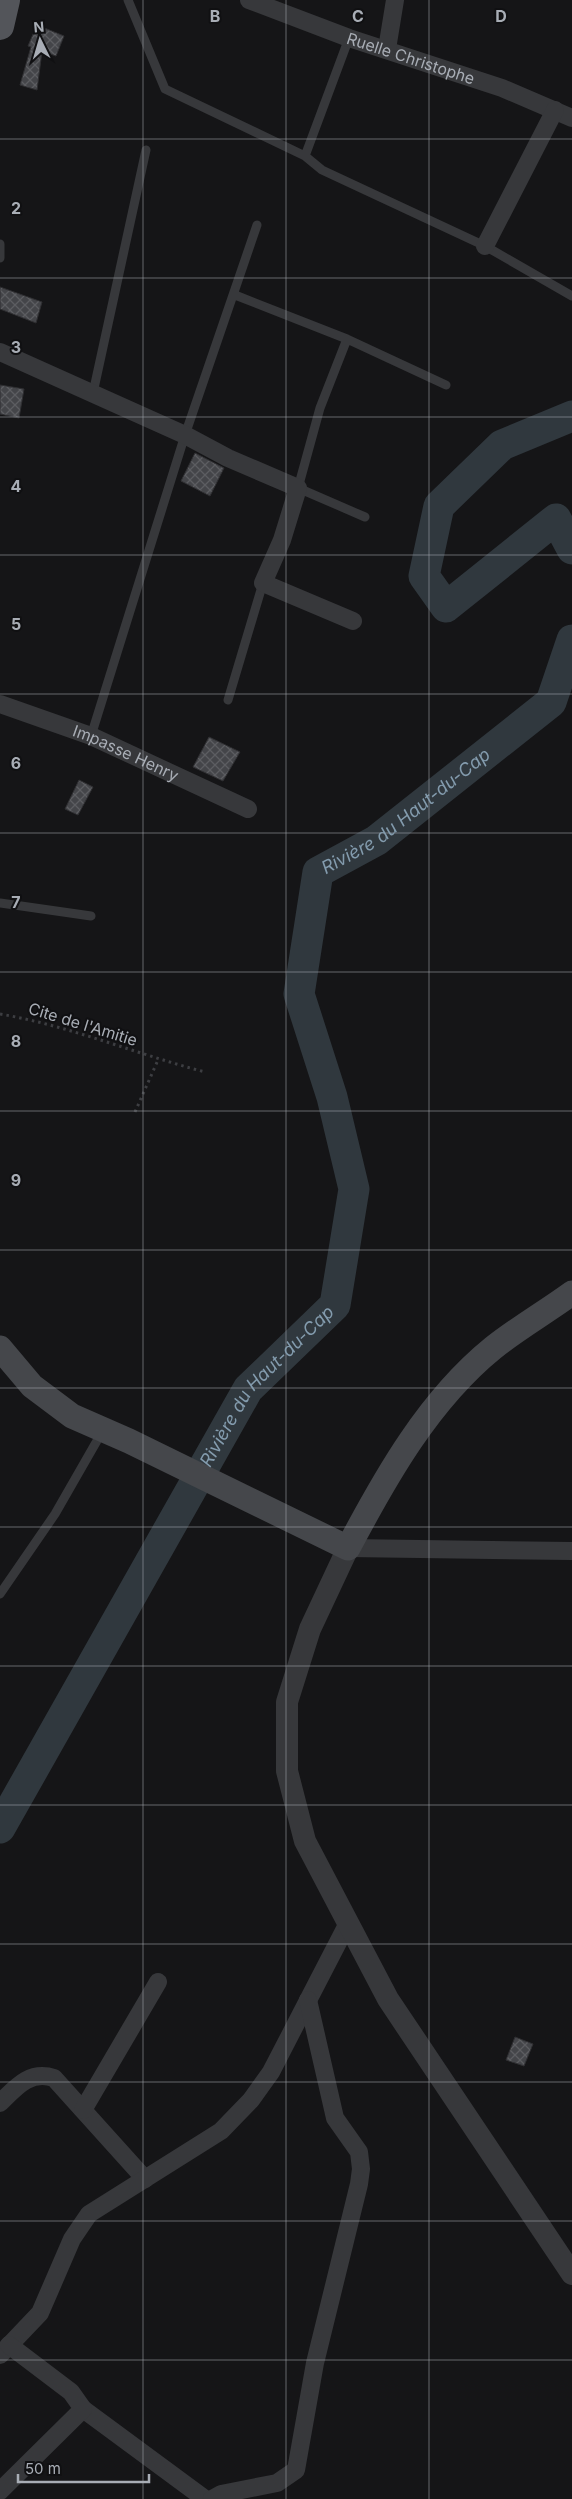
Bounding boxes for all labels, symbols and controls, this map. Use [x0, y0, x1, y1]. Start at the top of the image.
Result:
text: B [210, 6, 220, 26]
text: C [352, 6, 364, 26]
text: D [495, 6, 507, 26]
north arrow [15, 15, 65, 65]
text: N [33, 18, 45, 35]
street label: Ruelle Christophe [344, 28, 477, 88]
text: 2 [11, 198, 21, 218]
text: 3 [11, 337, 21, 357]
text: 4 [11, 476, 22, 496]
text: 5 [11, 614, 21, 634]
street label: Impasse Henry [70, 720, 182, 785]
water label: Rivière du Haut-du-Cap [318, 743, 494, 878]
text: 6 [11, 753, 21, 773]
text: 7 [11, 892, 21, 912]
street label: Cite de l'Amitie [26, 998, 140, 1050]
text: 8 [11, 1031, 21, 1051]
text: 9 [11, 1170, 21, 1190]
water label: Rivière du Haut-du-Cap [195, 1301, 338, 1470]
scale bar [18, 2452, 149, 2484]
text: 50 m [25, 2459, 61, 2478]

